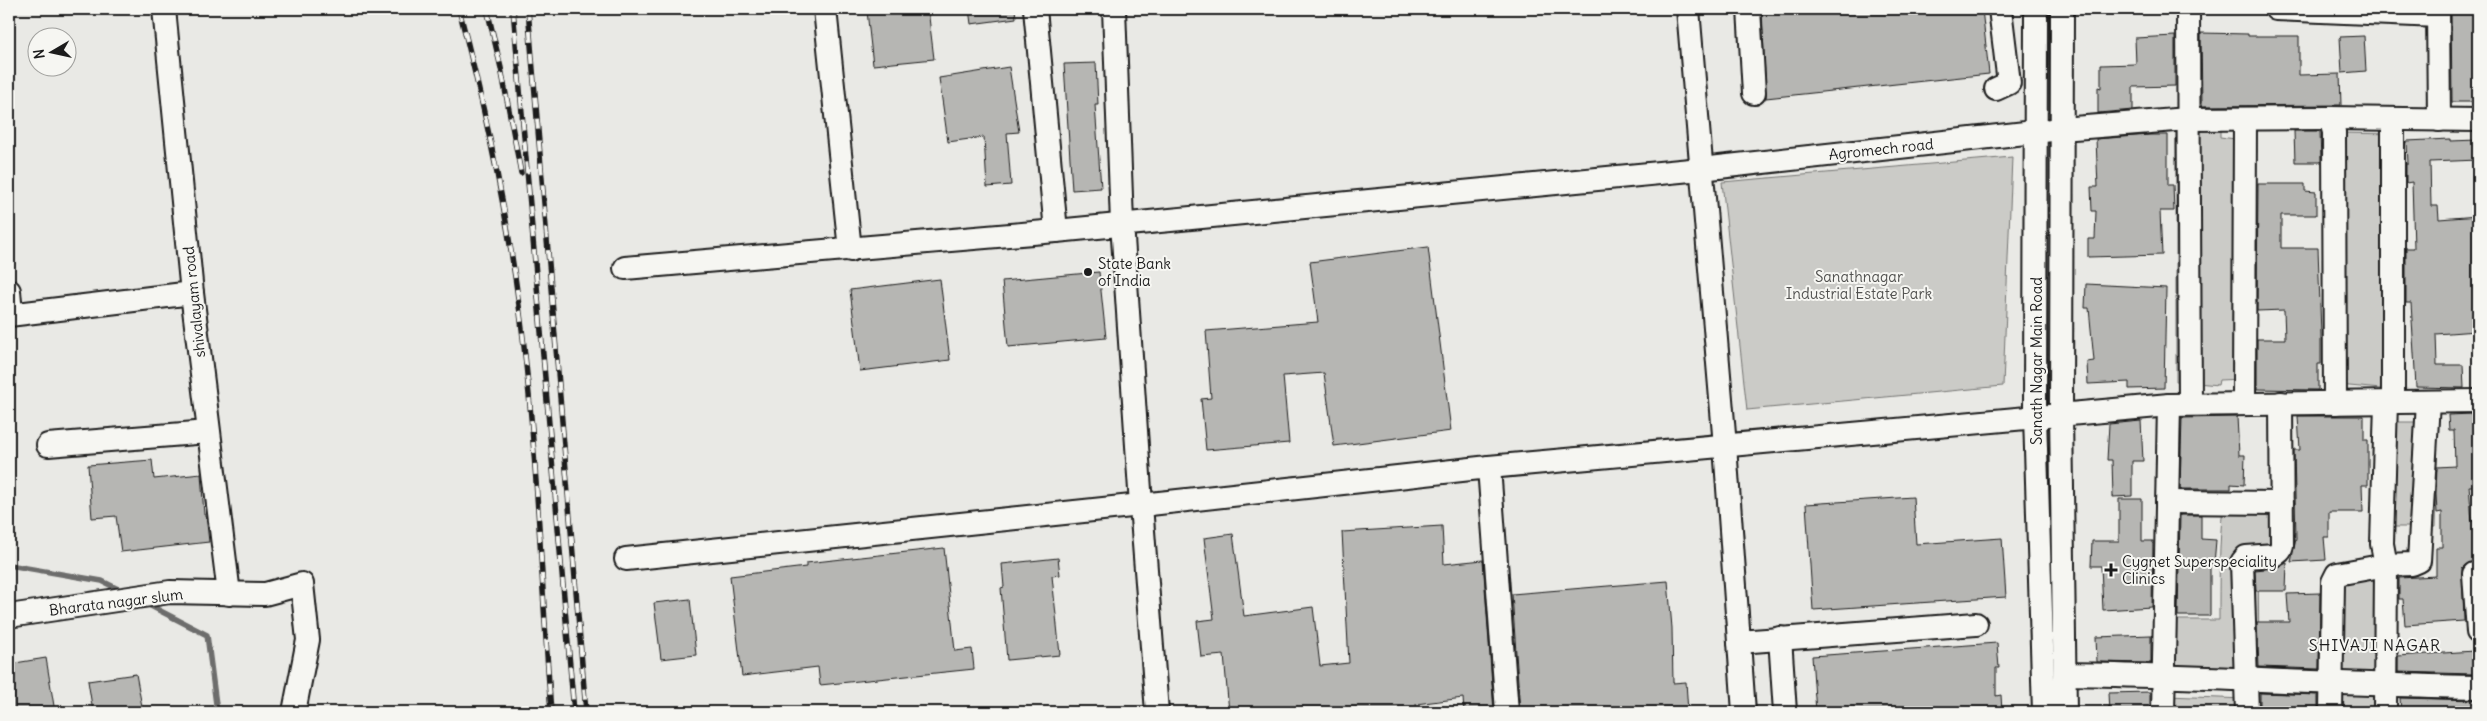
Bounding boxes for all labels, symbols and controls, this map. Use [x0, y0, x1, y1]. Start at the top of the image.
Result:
north arrow [28, 28, 78, 78]
text: N [30, 48, 49, 60]
street label: Agromech road [1828, 134, 1935, 164]
street label: shivalayam road [179, 245, 209, 359]
place label: State Bank of India [1098, 254, 1171, 290]
marker: State Bank of India [1082, 266, 1094, 278]
park label: Sanathnagar Industrial Estate Park [1786, 267, 1933, 303]
street label: Sanath Nagar Main Road [2027, 277, 2046, 445]
place label: Cygnet Superspeciality Clinics [2122, 552, 2277, 588]
marker: Cygnet Superspeciality Clinics [2104, 563, 2118, 577]
street label: Bharata nagar slum [48, 584, 184, 620]
district label: SHIVAJI NAGAR [2309, 635, 2441, 655]

